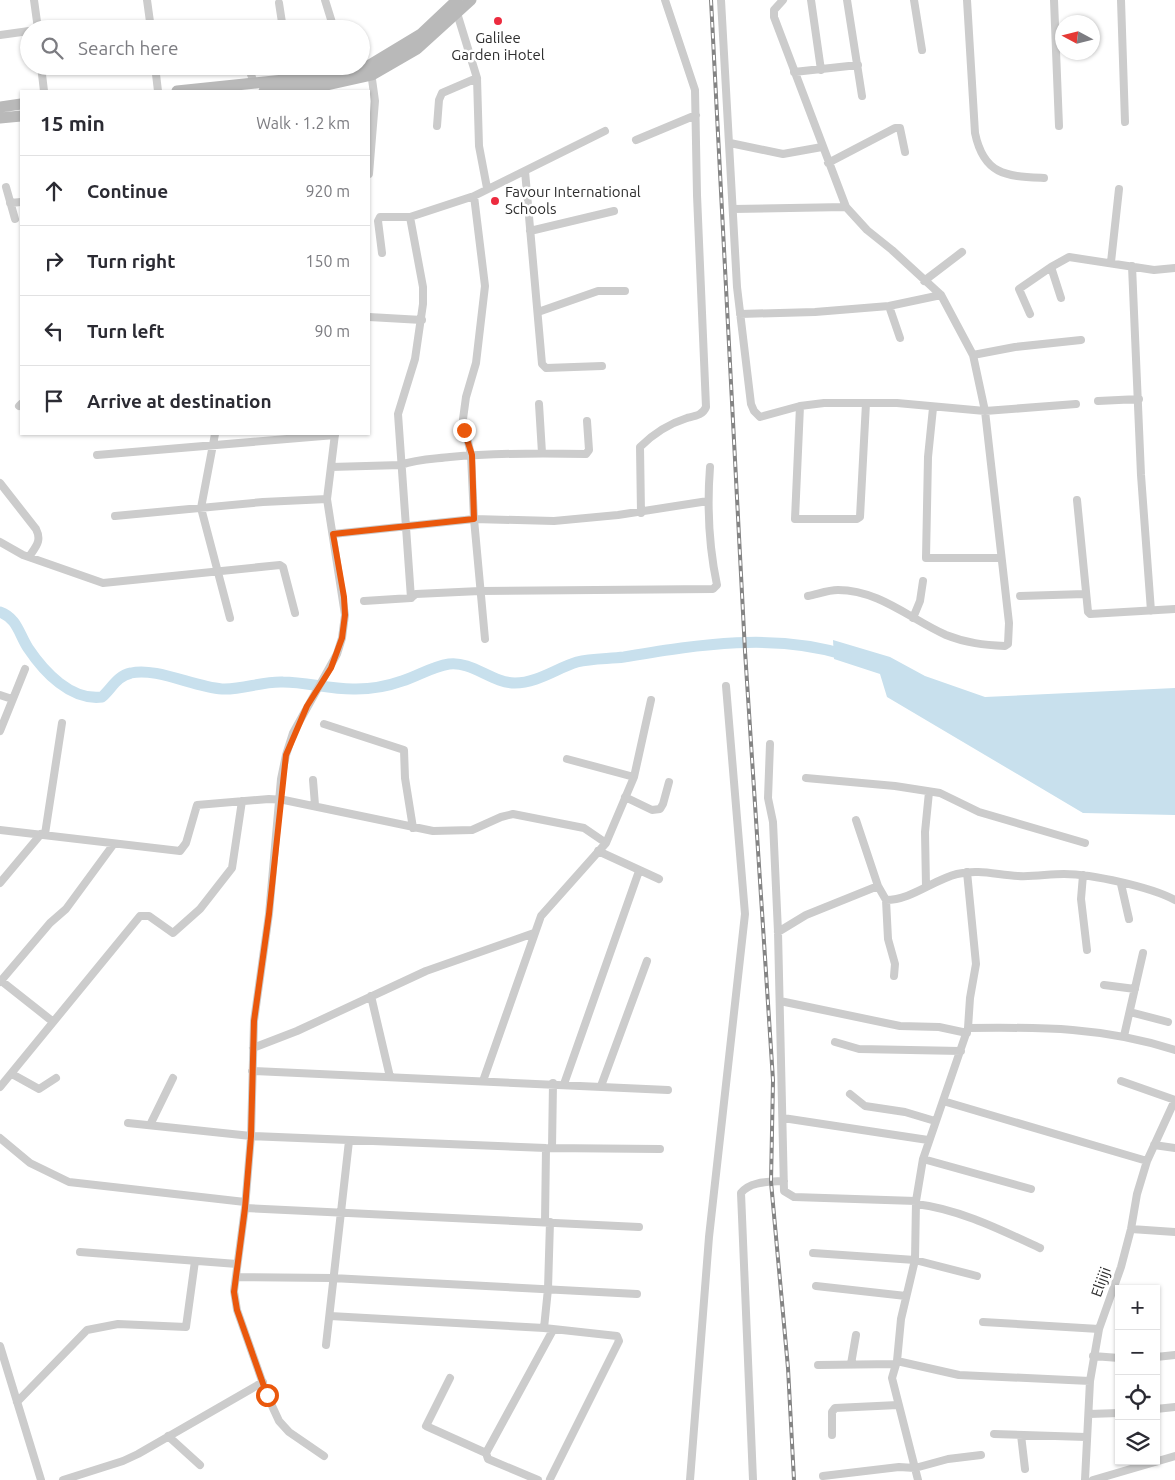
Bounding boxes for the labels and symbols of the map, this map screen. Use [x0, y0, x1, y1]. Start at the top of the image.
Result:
marker: Galilee Garden iHotel [492, 15, 504, 27]
north arrow [1055, 15, 1100, 60]
place label: Galilee Garden iHotel [451, 29, 545, 63]
place label: Favour International Schools [505, 183, 641, 217]
marker: Favour International Schools [489, 195, 501, 207]
route end [453, 419, 476, 442]
street label: Elijiji [1087, 1265, 1114, 1299]
route start [256, 1384, 279, 1407]

